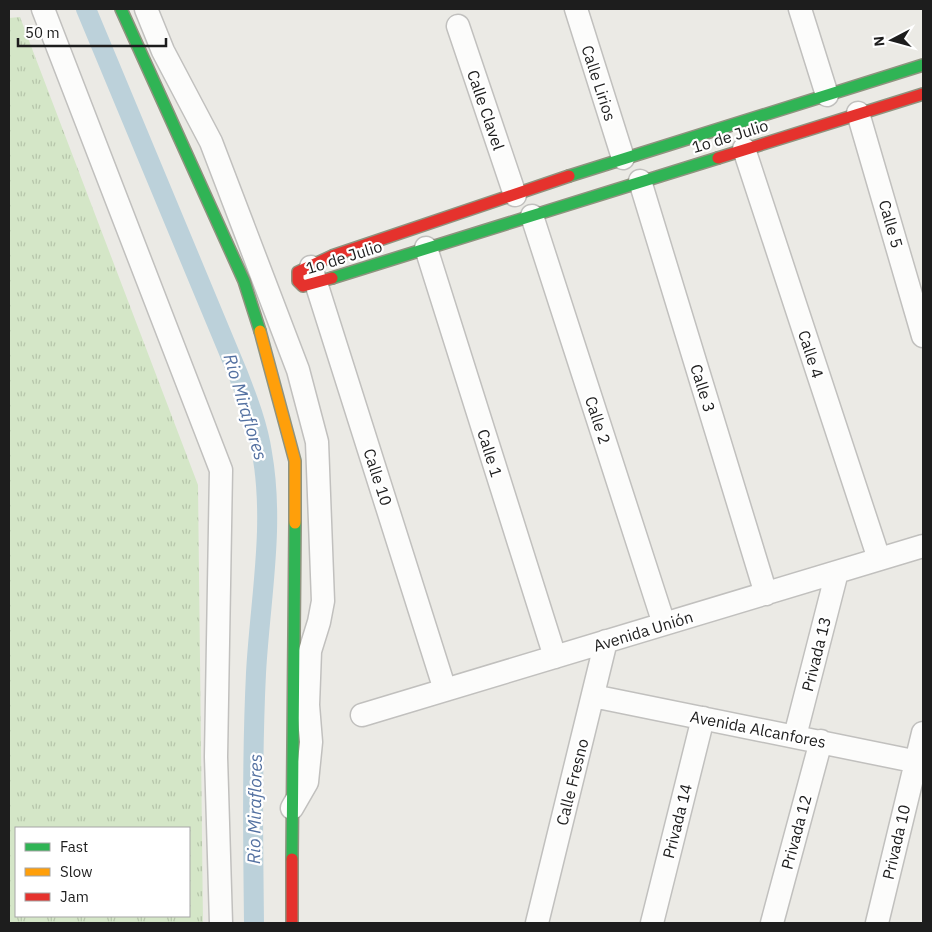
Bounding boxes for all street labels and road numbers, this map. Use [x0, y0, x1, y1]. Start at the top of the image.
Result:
street label: Calle Lirios [577, 43, 621, 123]
street label: Calle Clavel [463, 67, 509, 153]
street label: 1o de Julio [689, 115, 771, 157]
street label: Calle 5 [875, 198, 907, 250]
street label: 1o de Julio [303, 236, 385, 278]
street label: Calle 4 [794, 327, 828, 381]
street label: Calle 3 [686, 362, 720, 414]
street label: Calle 2 [581, 393, 615, 447]
street label: Calle 1 [473, 427, 507, 479]
street label: Calle 10 [359, 446, 397, 508]
street label: Avenida Unión [591, 606, 695, 656]
street label: Privada 13 [797, 614, 835, 694]
street label: Avenida Alcanfores [688, 706, 828, 752]
street label: Calle Fresno [552, 737, 592, 827]
street label: Privada 14 [658, 781, 696, 861]
street label: Privada 12 [776, 792, 816, 872]
street label: Privada 10 [878, 802, 914, 882]

